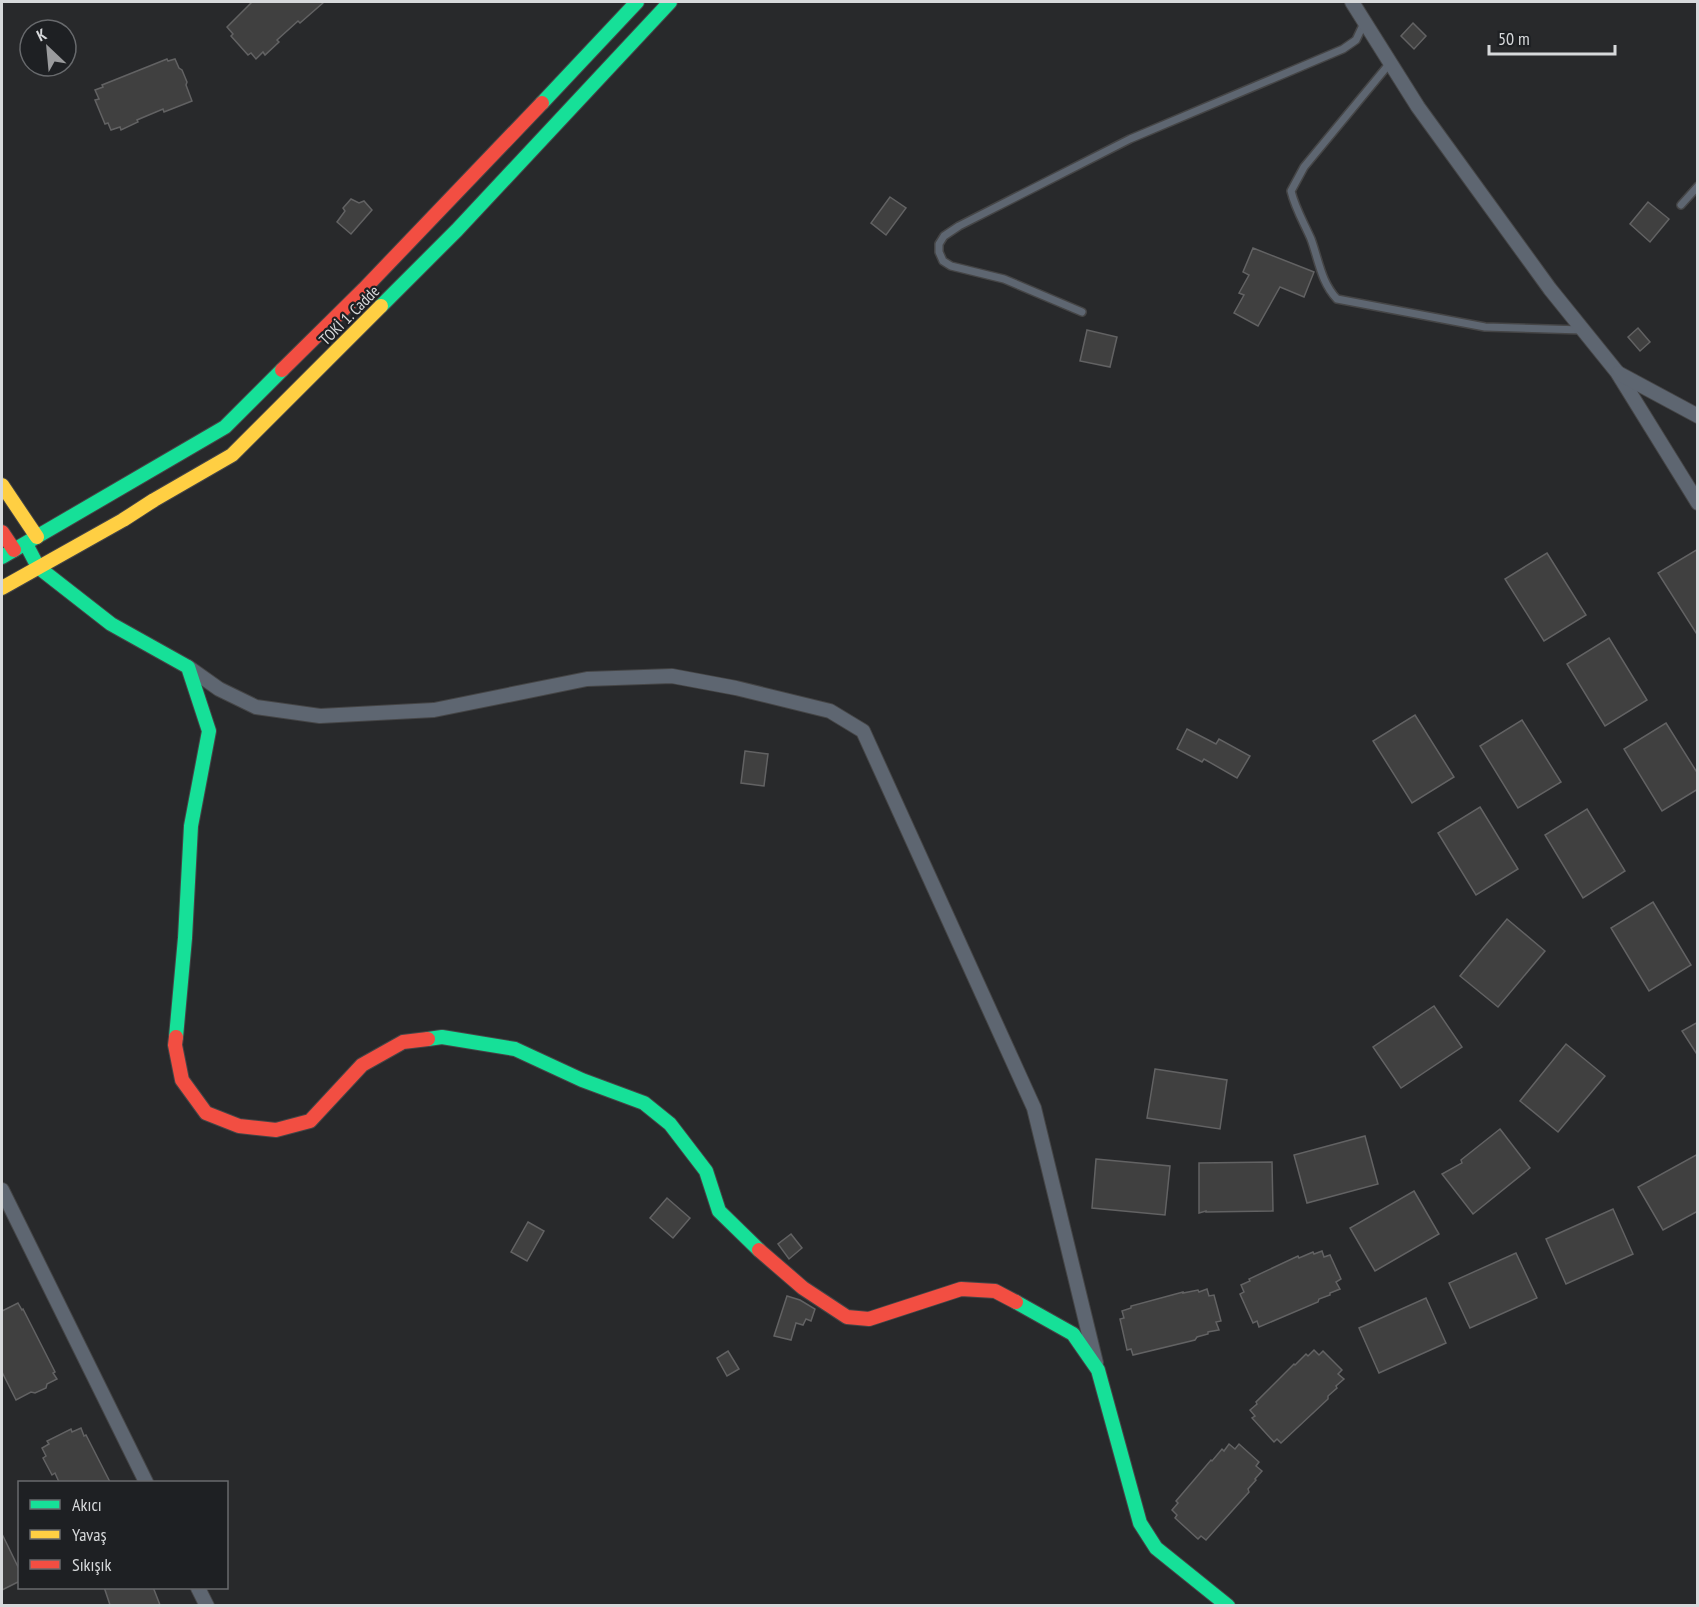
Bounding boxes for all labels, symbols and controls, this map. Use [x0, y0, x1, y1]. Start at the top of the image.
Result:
north arrow [18, 18, 78, 78]
scale bar [1489, 18, 1615, 56]
text: K [33, 23, 50, 45]
text: 50 m [1498, 27, 1530, 50]
street label: TOKİ 1. Cadde [315, 281, 383, 349]
legend [18, 1481, 228, 1589]
text: Akıcı [72, 1493, 102, 1516]
text: Yavaş [72, 1523, 107, 1546]
text: Sıkışık [72, 1553, 111, 1576]

